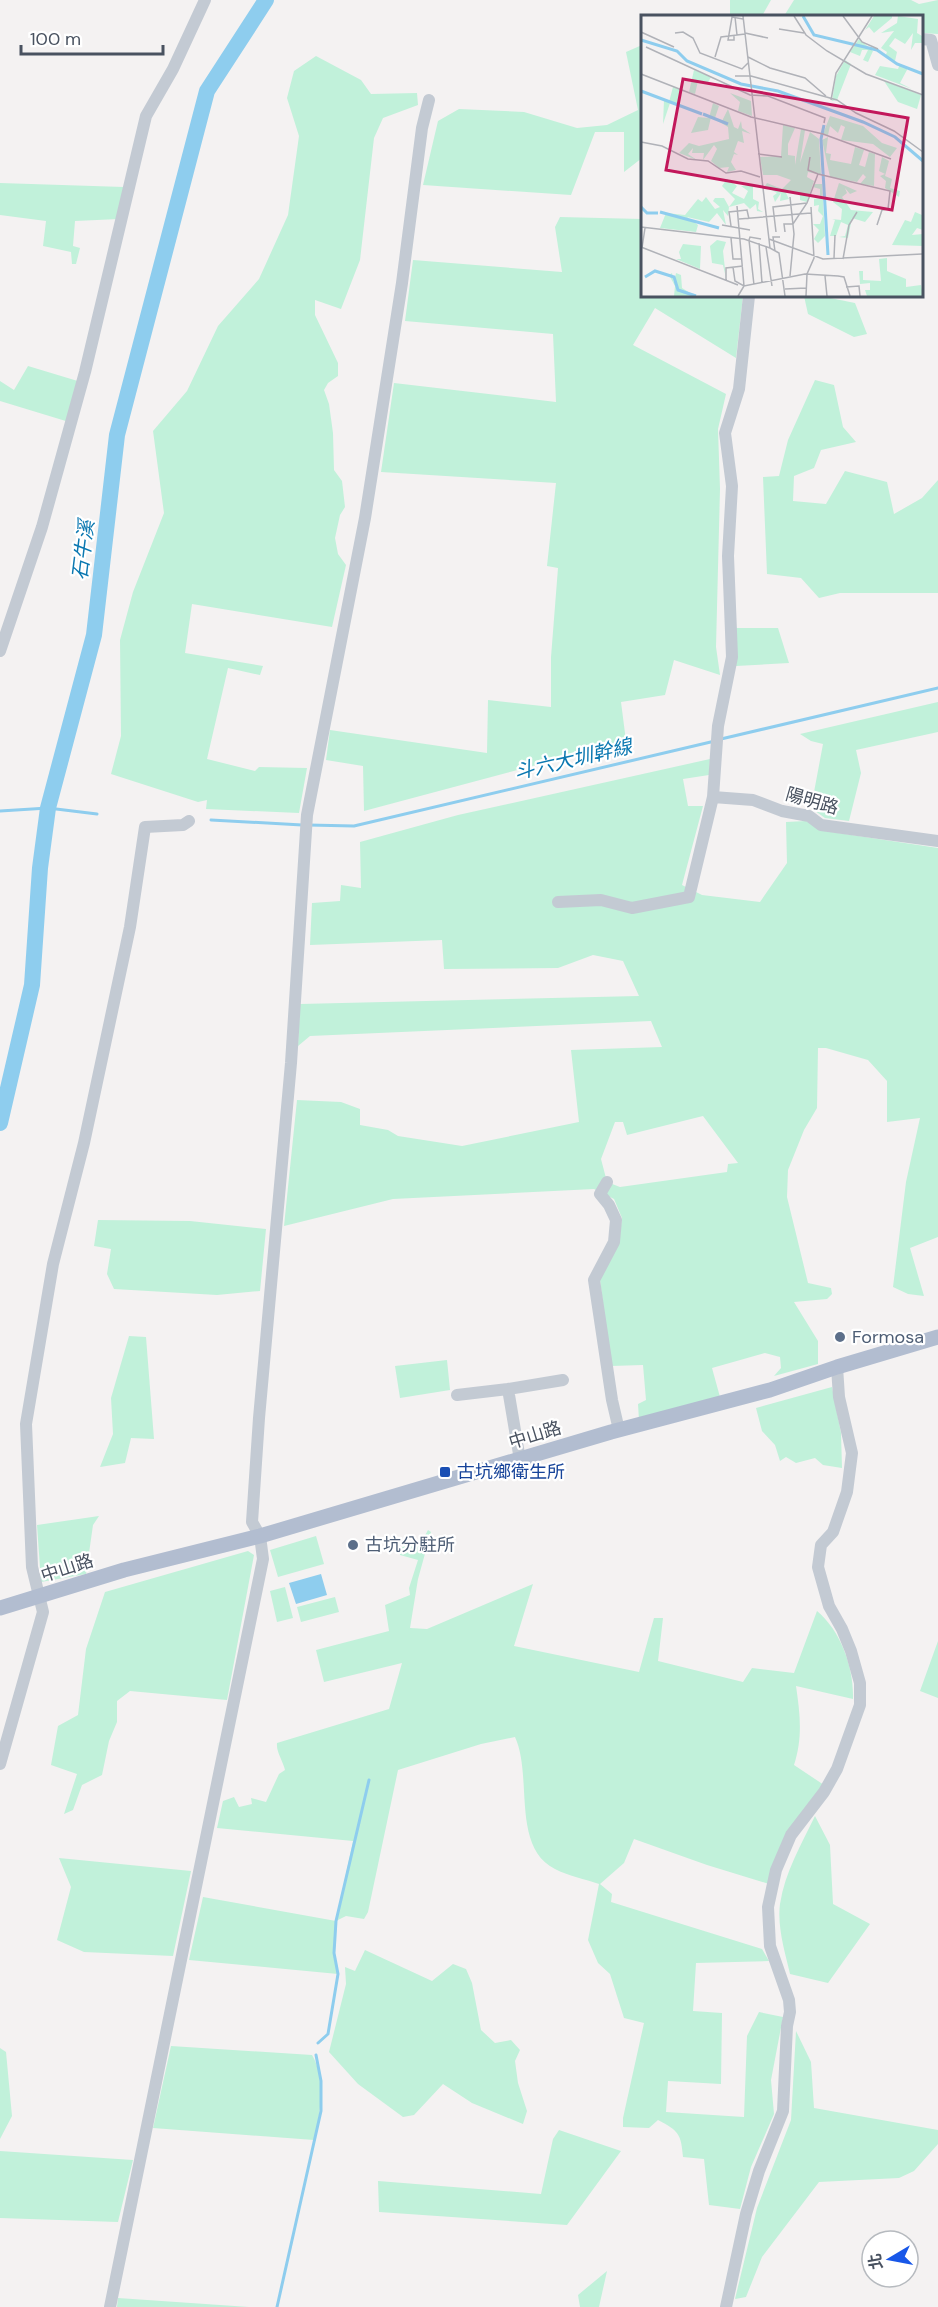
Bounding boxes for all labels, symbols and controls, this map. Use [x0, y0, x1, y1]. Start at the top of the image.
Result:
inset map [641, 15, 923, 297]
scale bar [21, 18, 164, 56]
text: 100 m [30, 27, 81, 51]
water label: 石牛溪 [66, 516, 100, 581]
water label: 斗六大圳幹線 [512, 732, 636, 785]
street label: 陽明路 [783, 782, 841, 820]
place label: Formosa [852, 1325, 924, 1349]
marker: Formosa [833, 1330, 847, 1344]
street label: 中山路 [506, 1416, 564, 1454]
place label: 古坑鄉衛生所 [457, 1460, 565, 1484]
marker: 古坑鄉衛生所 [438, 1465, 452, 1479]
place label: 古坑分駐所 [365, 1533, 455, 1557]
marker: 古坑分駐所 [346, 1538, 360, 1552]
street label: 中山路 [38, 1548, 96, 1588]
north arrow [860, 2229, 920, 2289]
text: 北 [864, 2252, 887, 2271]

